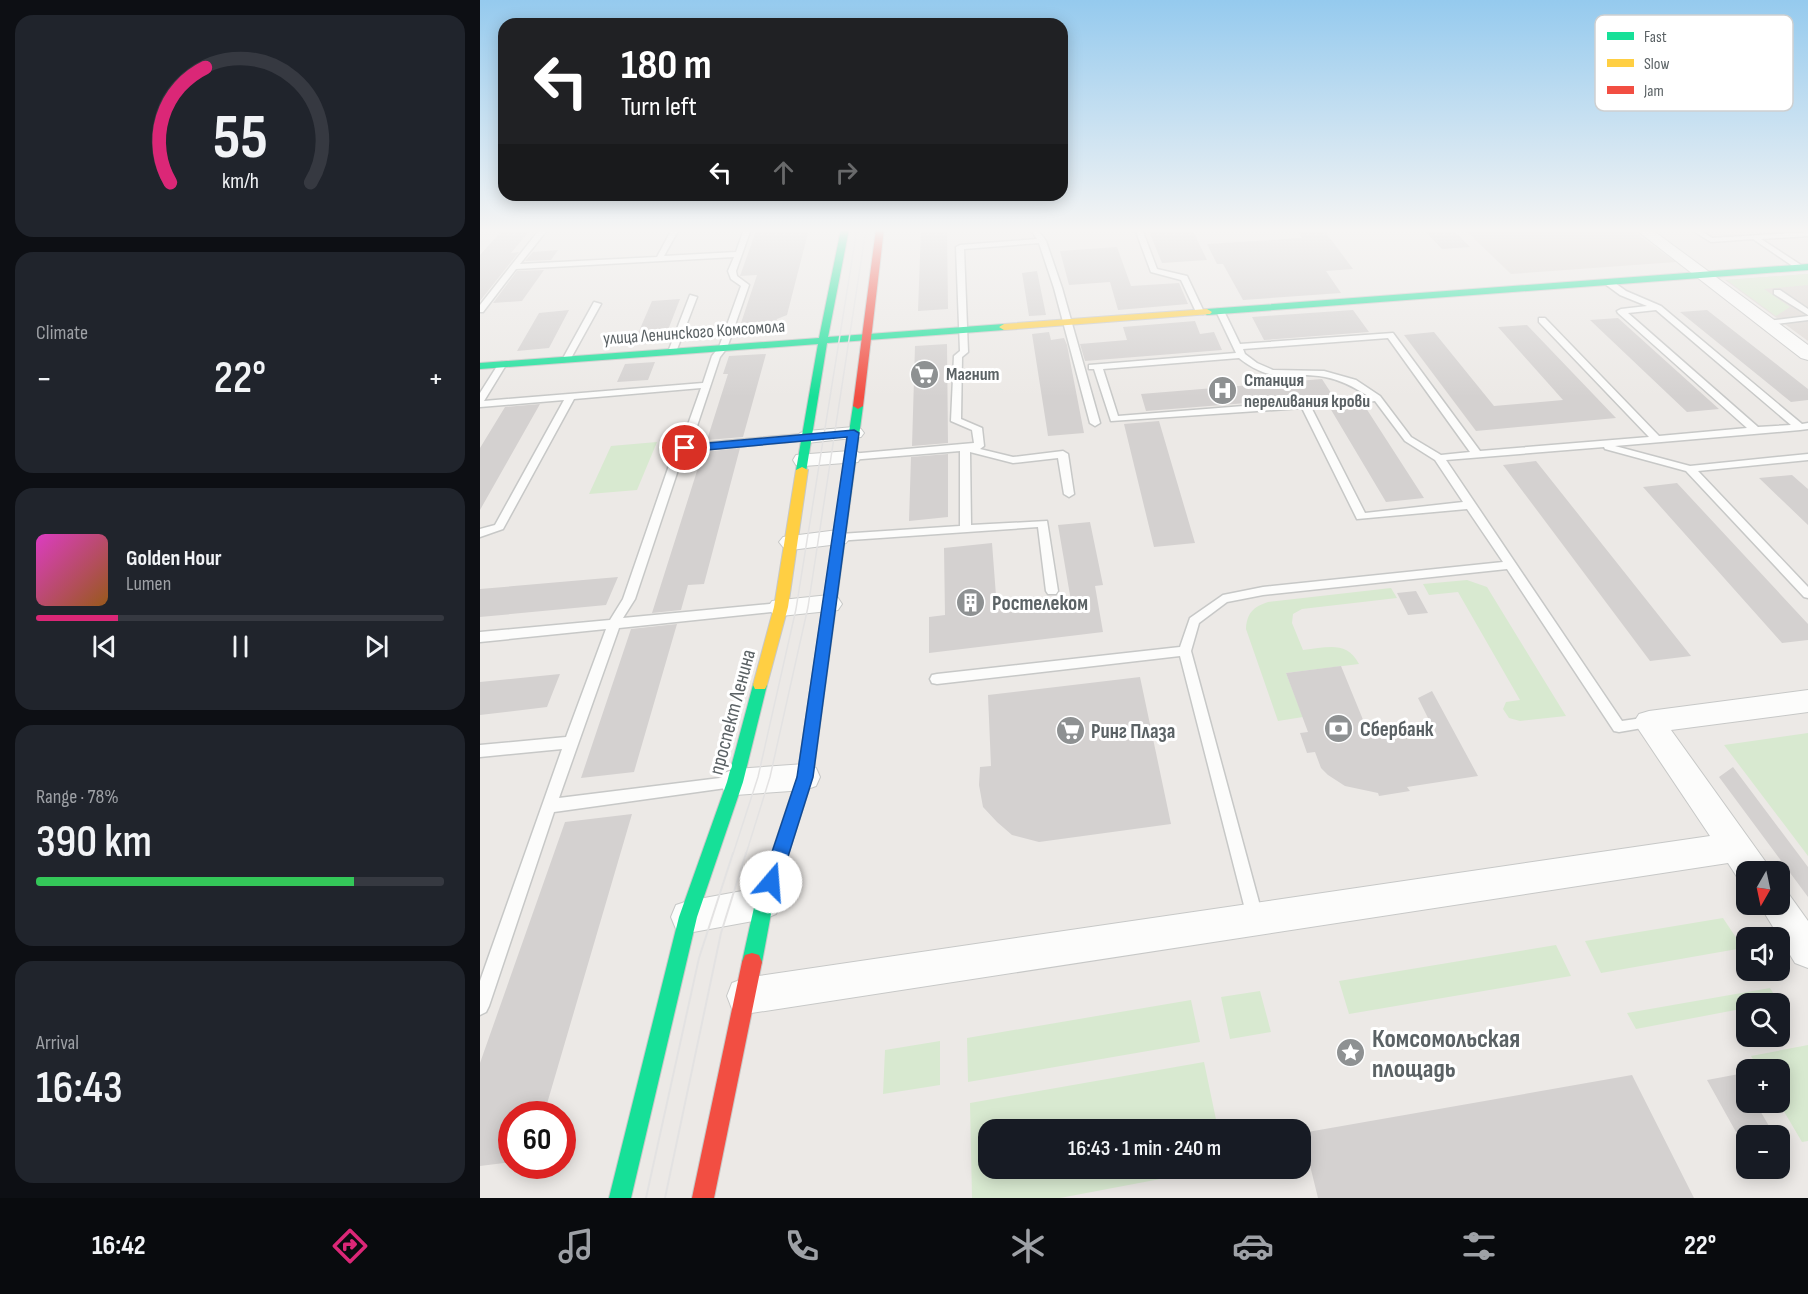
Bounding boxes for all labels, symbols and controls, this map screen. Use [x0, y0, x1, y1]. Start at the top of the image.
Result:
legend [1595, 15, 1793, 111]
text: Fast [1644, 28, 1667, 47]
text: 180 m [621, 40, 712, 91]
icon: left [522, 42, 600, 120]
text: Slow [1644, 55, 1669, 74]
text: Jam [1643, 82, 1664, 101]
text: Turn left [621, 91, 697, 123]
text: 55 [213, 101, 267, 176]
icon: left [704, 156, 737, 189]
icon: ahead [767, 156, 800, 189]
icon: right [830, 156, 863, 189]
text: km/h [221, 169, 259, 194]
street label: улица Ленинского Комсомола [602, 316, 786, 349]
text: Climate [36, 321, 88, 345]
text: 22° [214, 351, 266, 406]
supermarket icon: Магнит [909, 358, 941, 390]
text: − [36, 359, 52, 399]
text: + [428, 359, 444, 399]
place label: Магнит [946, 364, 1000, 385]
place label: Станция переливания крови [1244, 370, 1370, 412]
hospital icon: Станция переливания крови [1207, 374, 1239, 406]
pin [659, 422, 710, 473]
icon: arrive [668, 431, 701, 464]
text: Golden Hour [126, 545, 222, 572]
text: Lumen [126, 572, 171, 596]
building icon: Ростелеком [955, 587, 987, 619]
place label: Ростелеком [992, 591, 1088, 616]
icon: previous [88, 630, 121, 663]
icon: pause [224, 630, 257, 663]
icon: next [360, 630, 393, 663]
street label: проспект Ленина [704, 647, 761, 778]
bank icon: Сбербанк [1323, 713, 1355, 745]
supermarket icon: Ринг Плаза [1054, 715, 1086, 747]
place label: Сбербанк [1360, 717, 1434, 742]
place label: Ринг Плаза [1091, 719, 1175, 744]
text: Range · 78% [36, 785, 119, 809]
text: 390 km [36, 815, 152, 870]
position arrow [739, 850, 803, 914]
north arrow [1736, 861, 1790, 915]
map controls [1736, 861, 1790, 1179]
button: sound [1736, 927, 1790, 981]
button: search [1736, 993, 1790, 1047]
place label: Комсомольская площадь [1372, 1024, 1520, 1085]
text: Arrival [36, 1031, 79, 1055]
place icon: Комсомольская площадь [1335, 1037, 1367, 1069]
button: + [1736, 1059, 1790, 1113]
text: 16:43 [36, 1061, 123, 1116]
speed limit sign: 60 [498, 1101, 576, 1179]
button: − [1736, 1125, 1790, 1179]
text: 16:43 · 1 min · 240 m [1068, 1135, 1221, 1162]
icon: directions [329, 1225, 371, 1267]
icon: music [555, 1225, 597, 1267]
icon: phone [781, 1225, 823, 1267]
icon: climate [1007, 1225, 1049, 1267]
icon: car [1232, 1225, 1274, 1267]
icon: filters [1458, 1225, 1500, 1267]
text: 16:42 [92, 1230, 146, 1262]
text: 22° [1684, 1230, 1716, 1262]

